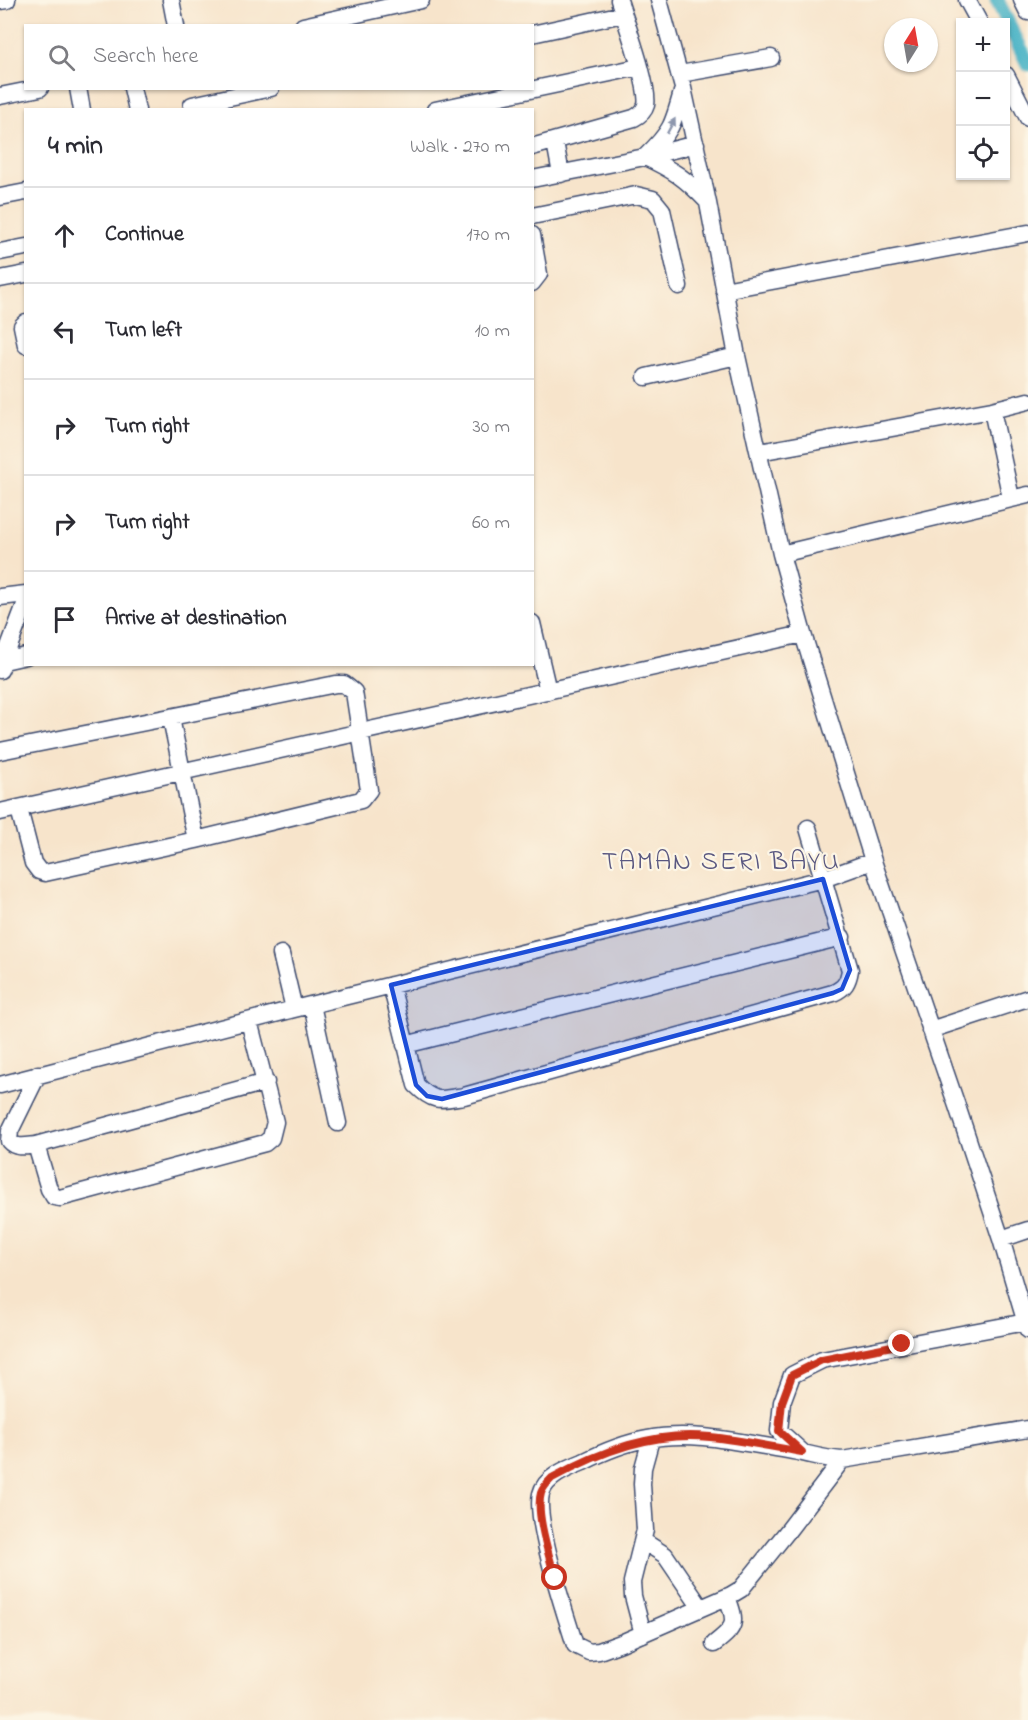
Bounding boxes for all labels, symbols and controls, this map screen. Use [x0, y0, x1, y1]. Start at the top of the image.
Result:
north arrow [884, 18, 938, 72]
map controls [956, 18, 1010, 180]
button: + [956, 18, 1010, 72]
search box [24, 24, 534, 90]
icon: search [45, 41, 78, 74]
text: Search here [93, 41, 198, 73]
button: − [956, 72, 1010, 126]
one-way arrow [666, 117, 676, 134]
button: locate [956, 126, 1010, 180]
text: 4 min [48, 128, 103, 166]
text: Walk · 270 m [410, 133, 510, 162]
icon: ahead [48, 219, 81, 252]
text: Continue [105, 219, 184, 251]
text: 170 m [466, 221, 510, 250]
icon: left [48, 315, 81, 348]
text: Turn left [105, 315, 182, 347]
text: 10 m [474, 317, 510, 346]
icon: right [48, 411, 81, 444]
text: Turn right [105, 411, 190, 443]
text: 30 m [473, 413, 510, 442]
icon: right [48, 507, 81, 540]
text: Turn right [105, 507, 190, 539]
text: 60 m [472, 509, 510, 538]
icon: arrive [48, 603, 81, 636]
text: Arrive at destination [105, 603, 287, 635]
district label: TAMAN SERI BAYU [602, 843, 840, 882]
route end [888, 1330, 914, 1356]
route start [541, 1564, 567, 1590]

